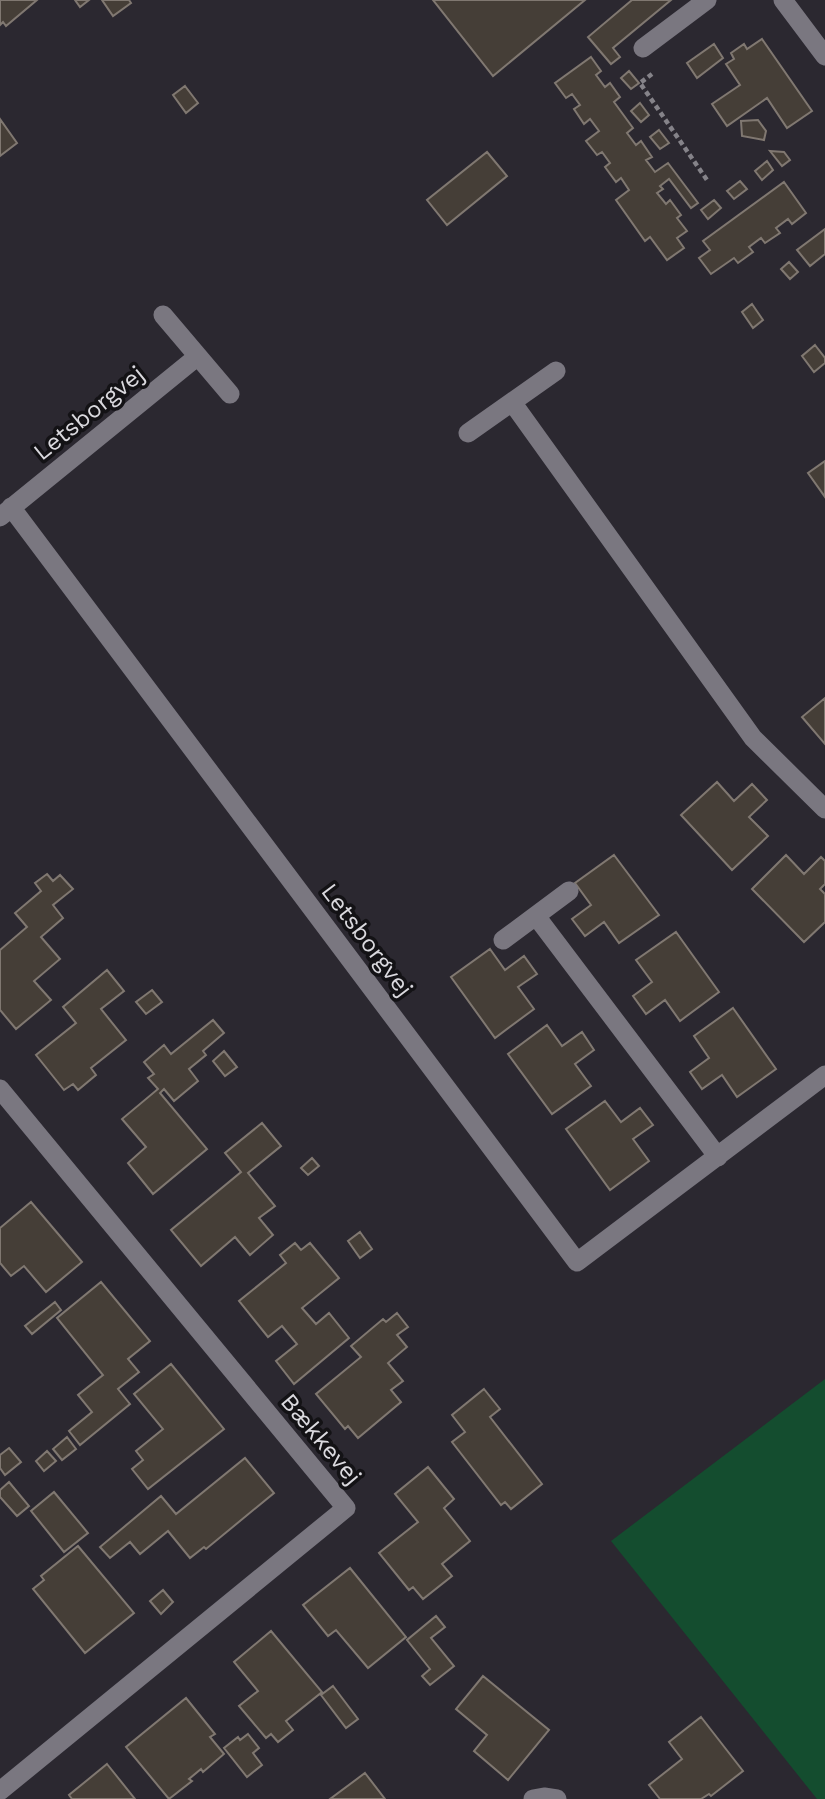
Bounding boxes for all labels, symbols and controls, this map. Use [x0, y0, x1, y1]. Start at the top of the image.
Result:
street label: Letsborgvej [28, 360, 150, 466]
street label: Letsborgvej [315, 878, 419, 1002]
street label: Bækkevej [275, 1388, 367, 1490]

